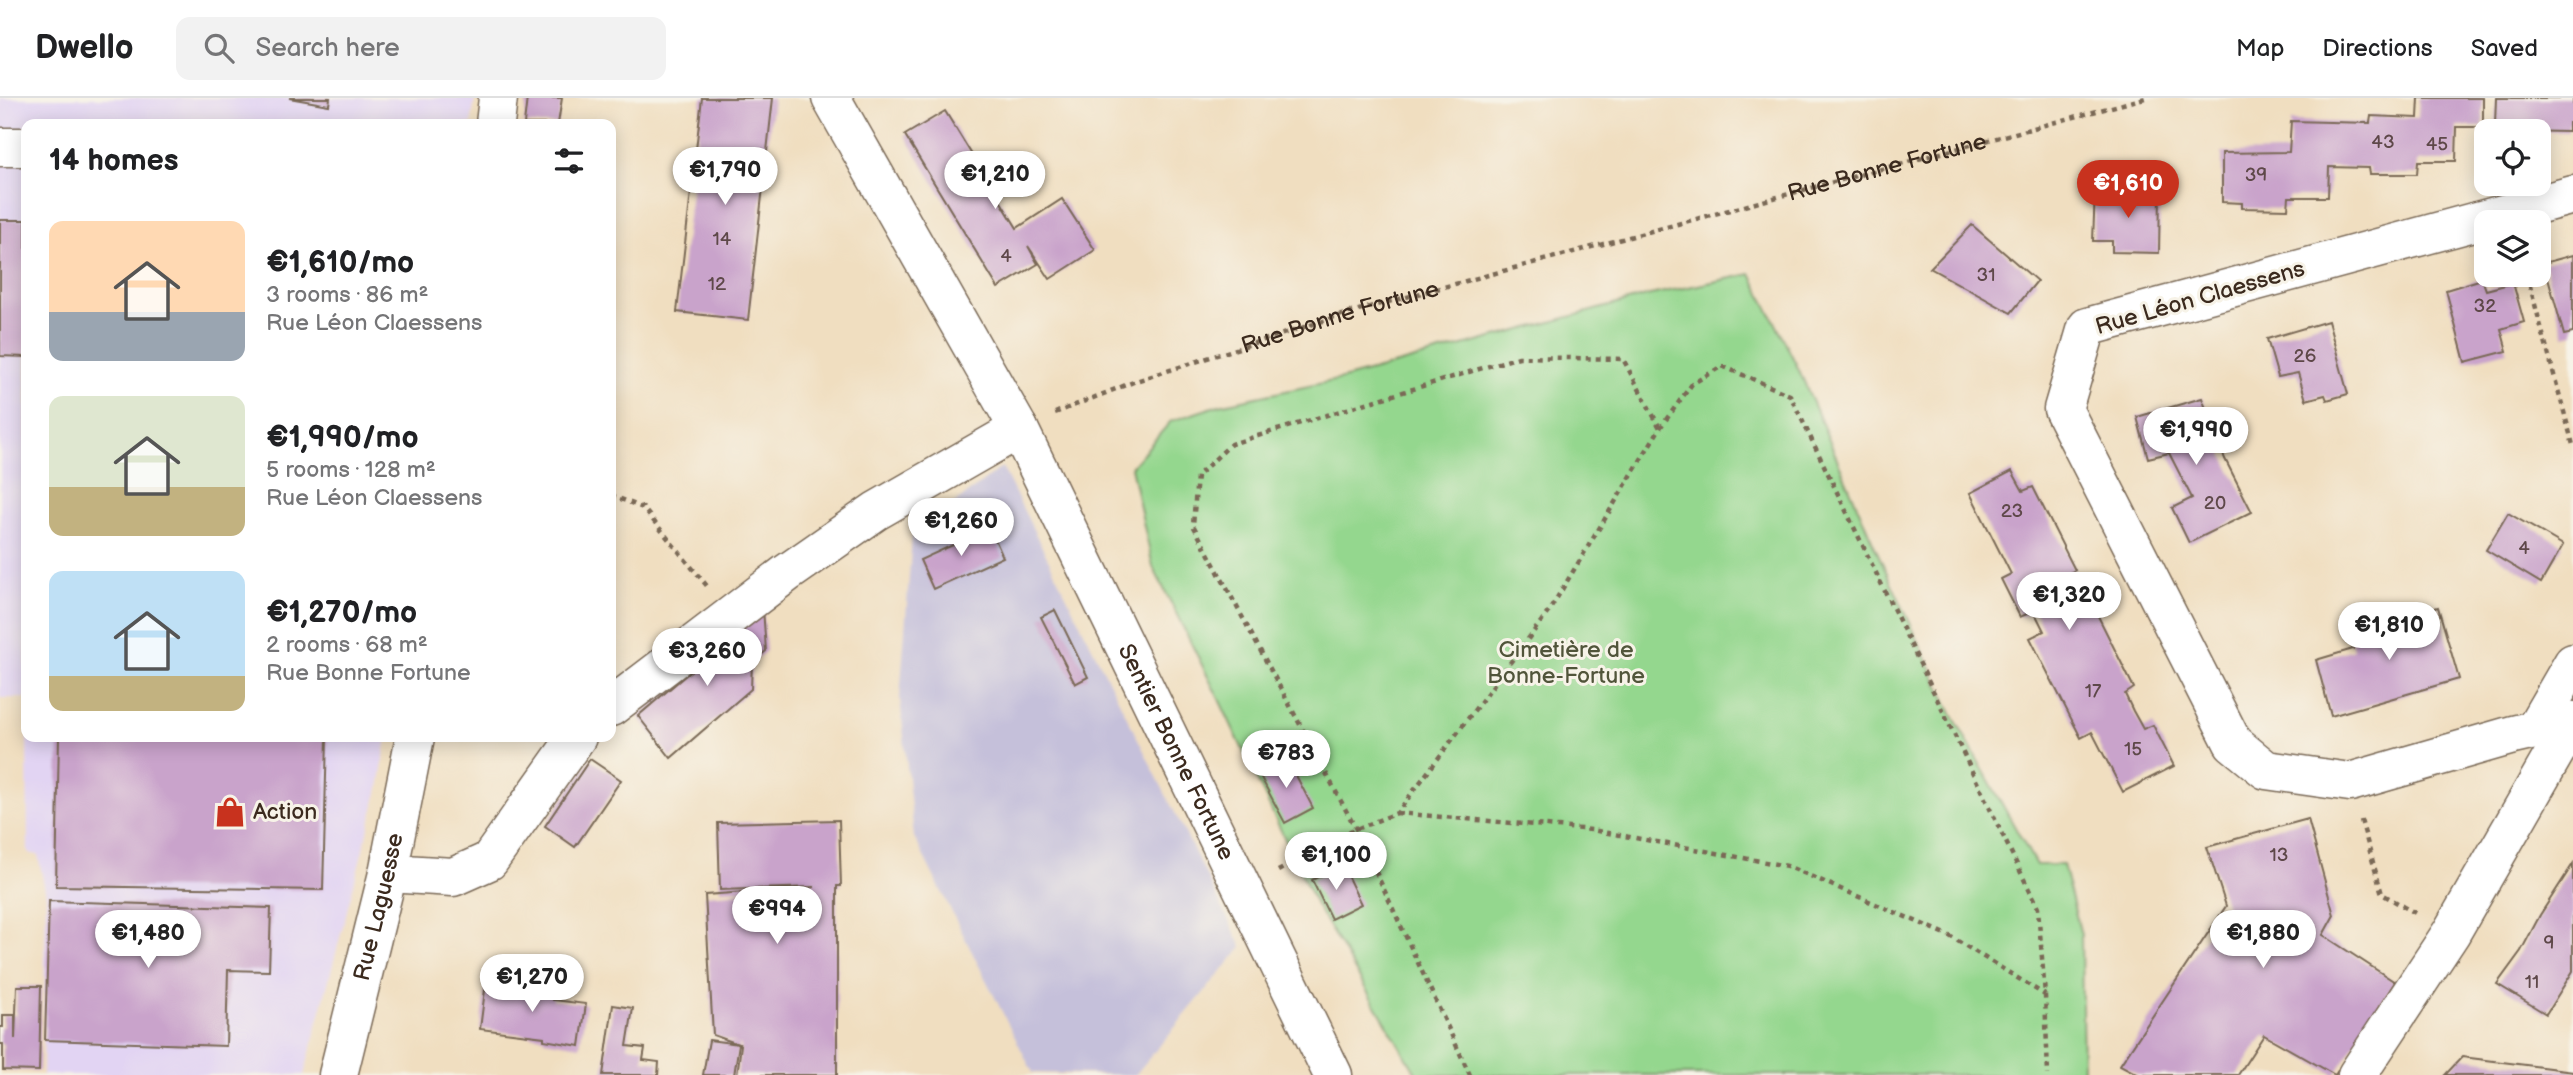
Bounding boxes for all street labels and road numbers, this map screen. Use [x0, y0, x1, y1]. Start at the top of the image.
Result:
street label: Rue Bonne Fortune [1784, 127, 1989, 208]
street label: Rue Léon Claessens [2092, 255, 2308, 341]
street label: Rue Bonne Fortune [1238, 275, 1442, 360]
street label: Sentier Bonne Fortune [1112, 640, 1240, 865]
street label: Rue Laguesse [348, 831, 410, 984]

